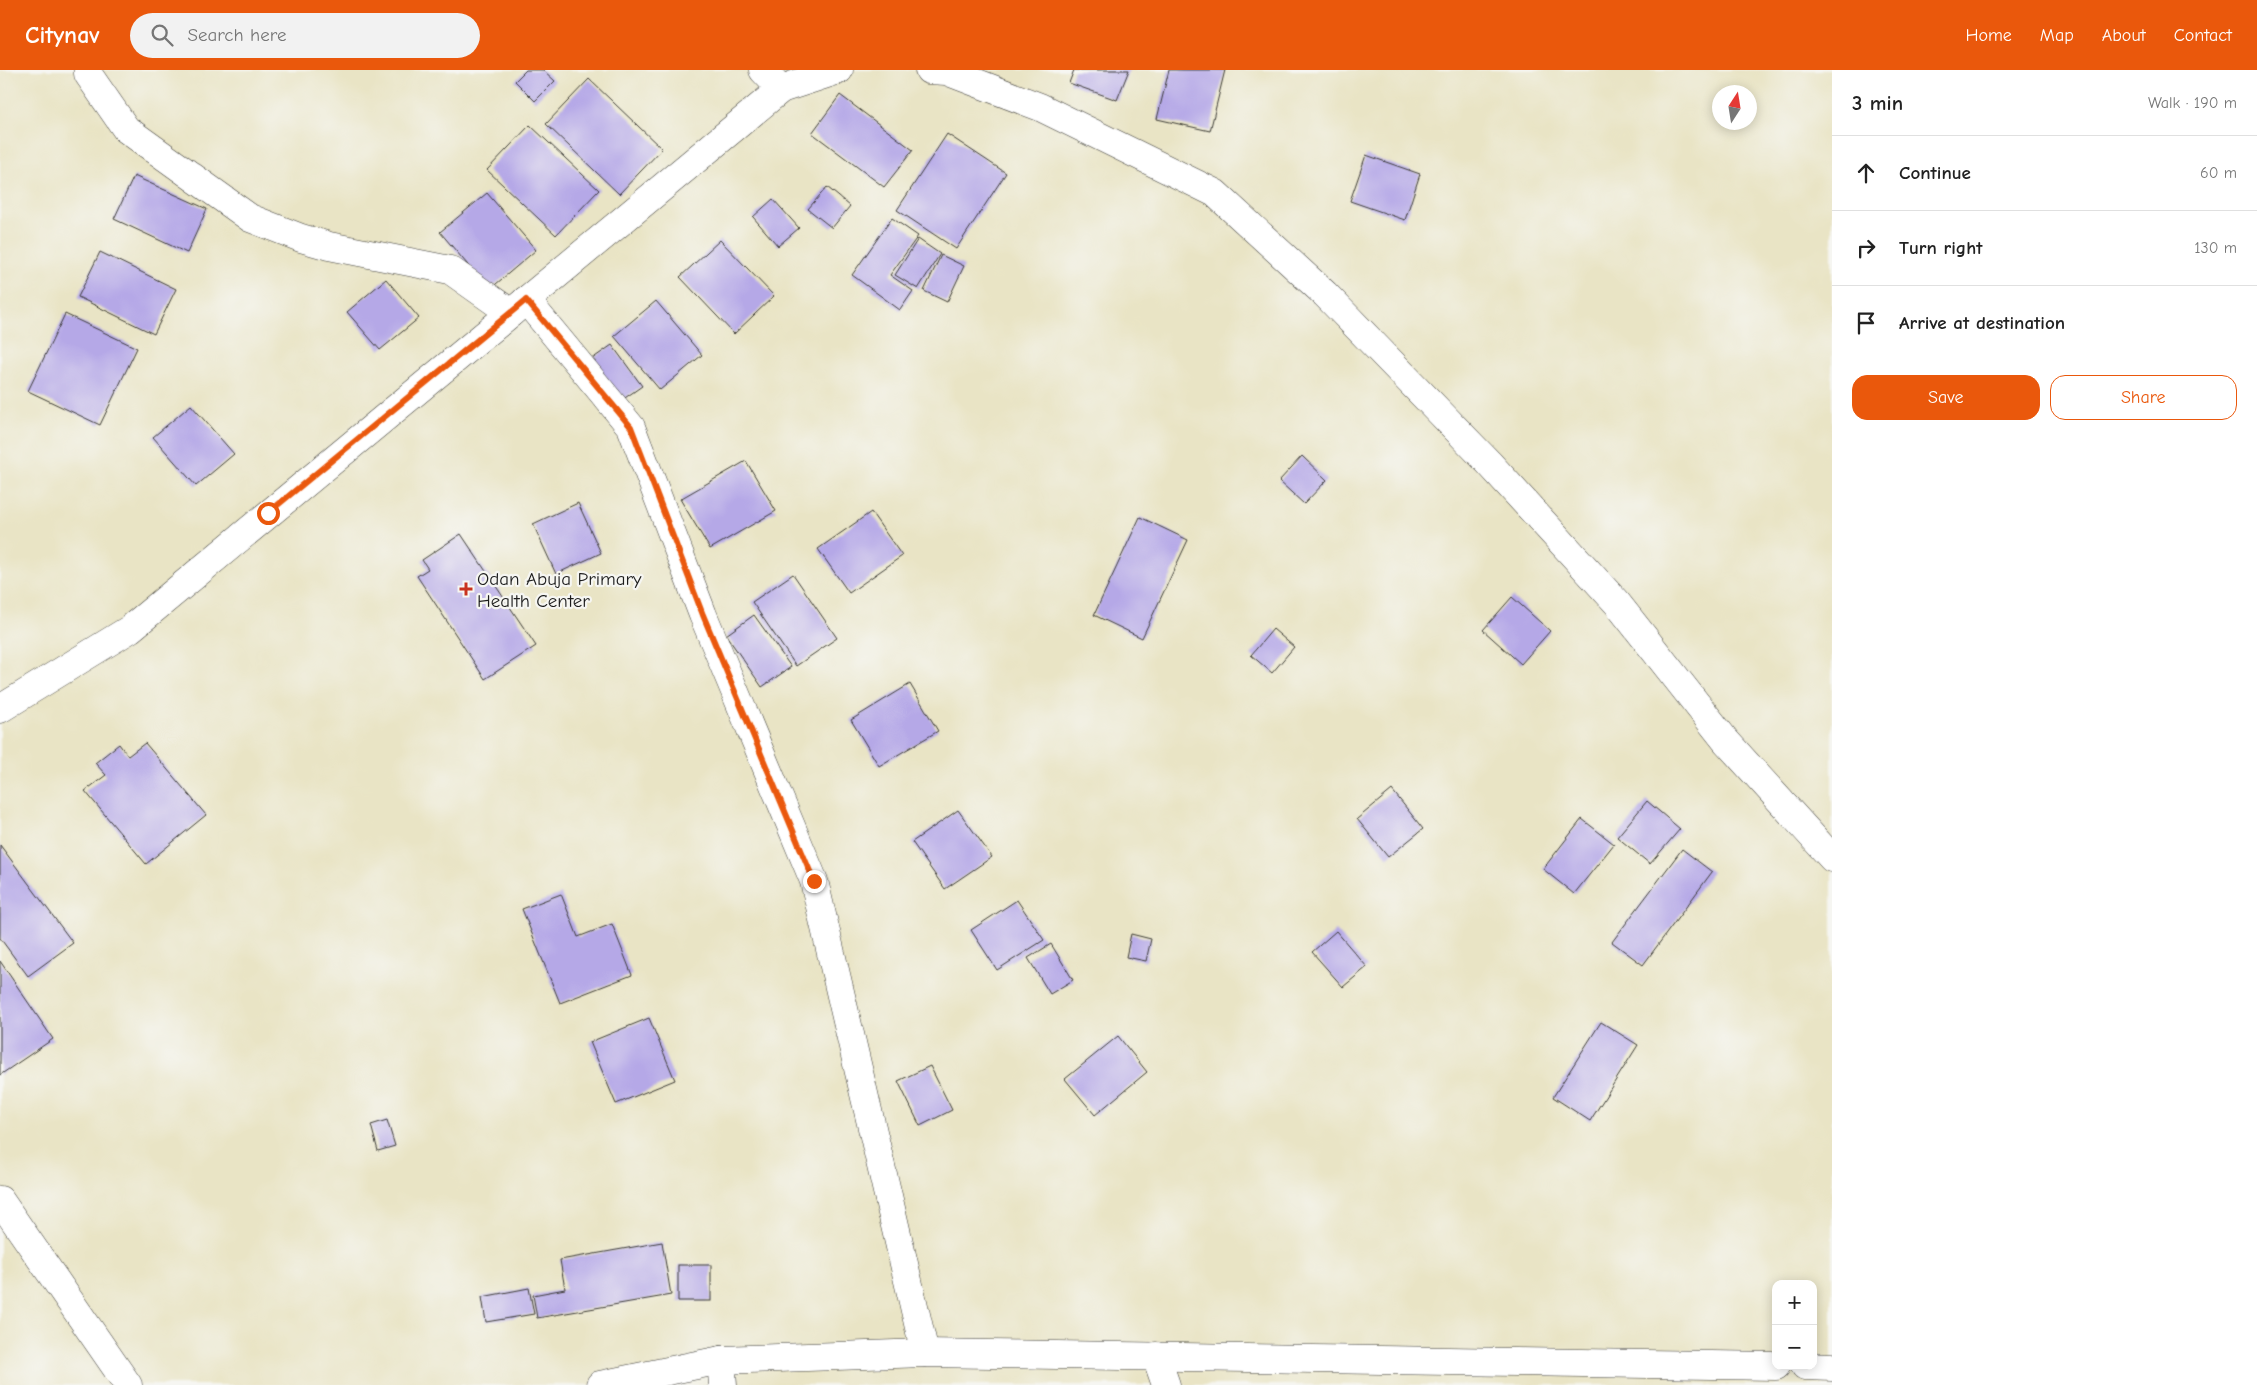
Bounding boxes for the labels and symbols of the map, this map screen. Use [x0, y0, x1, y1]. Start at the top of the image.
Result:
north arrow [1712, 85, 1757, 130]
route start [257, 502, 280, 525]
place label: Odan Abuja Primary Health Center [477, 568, 642, 612]
marker: Odan Abuja Primary Health Center [459, 582, 473, 596]
route end [803, 870, 826, 893]

